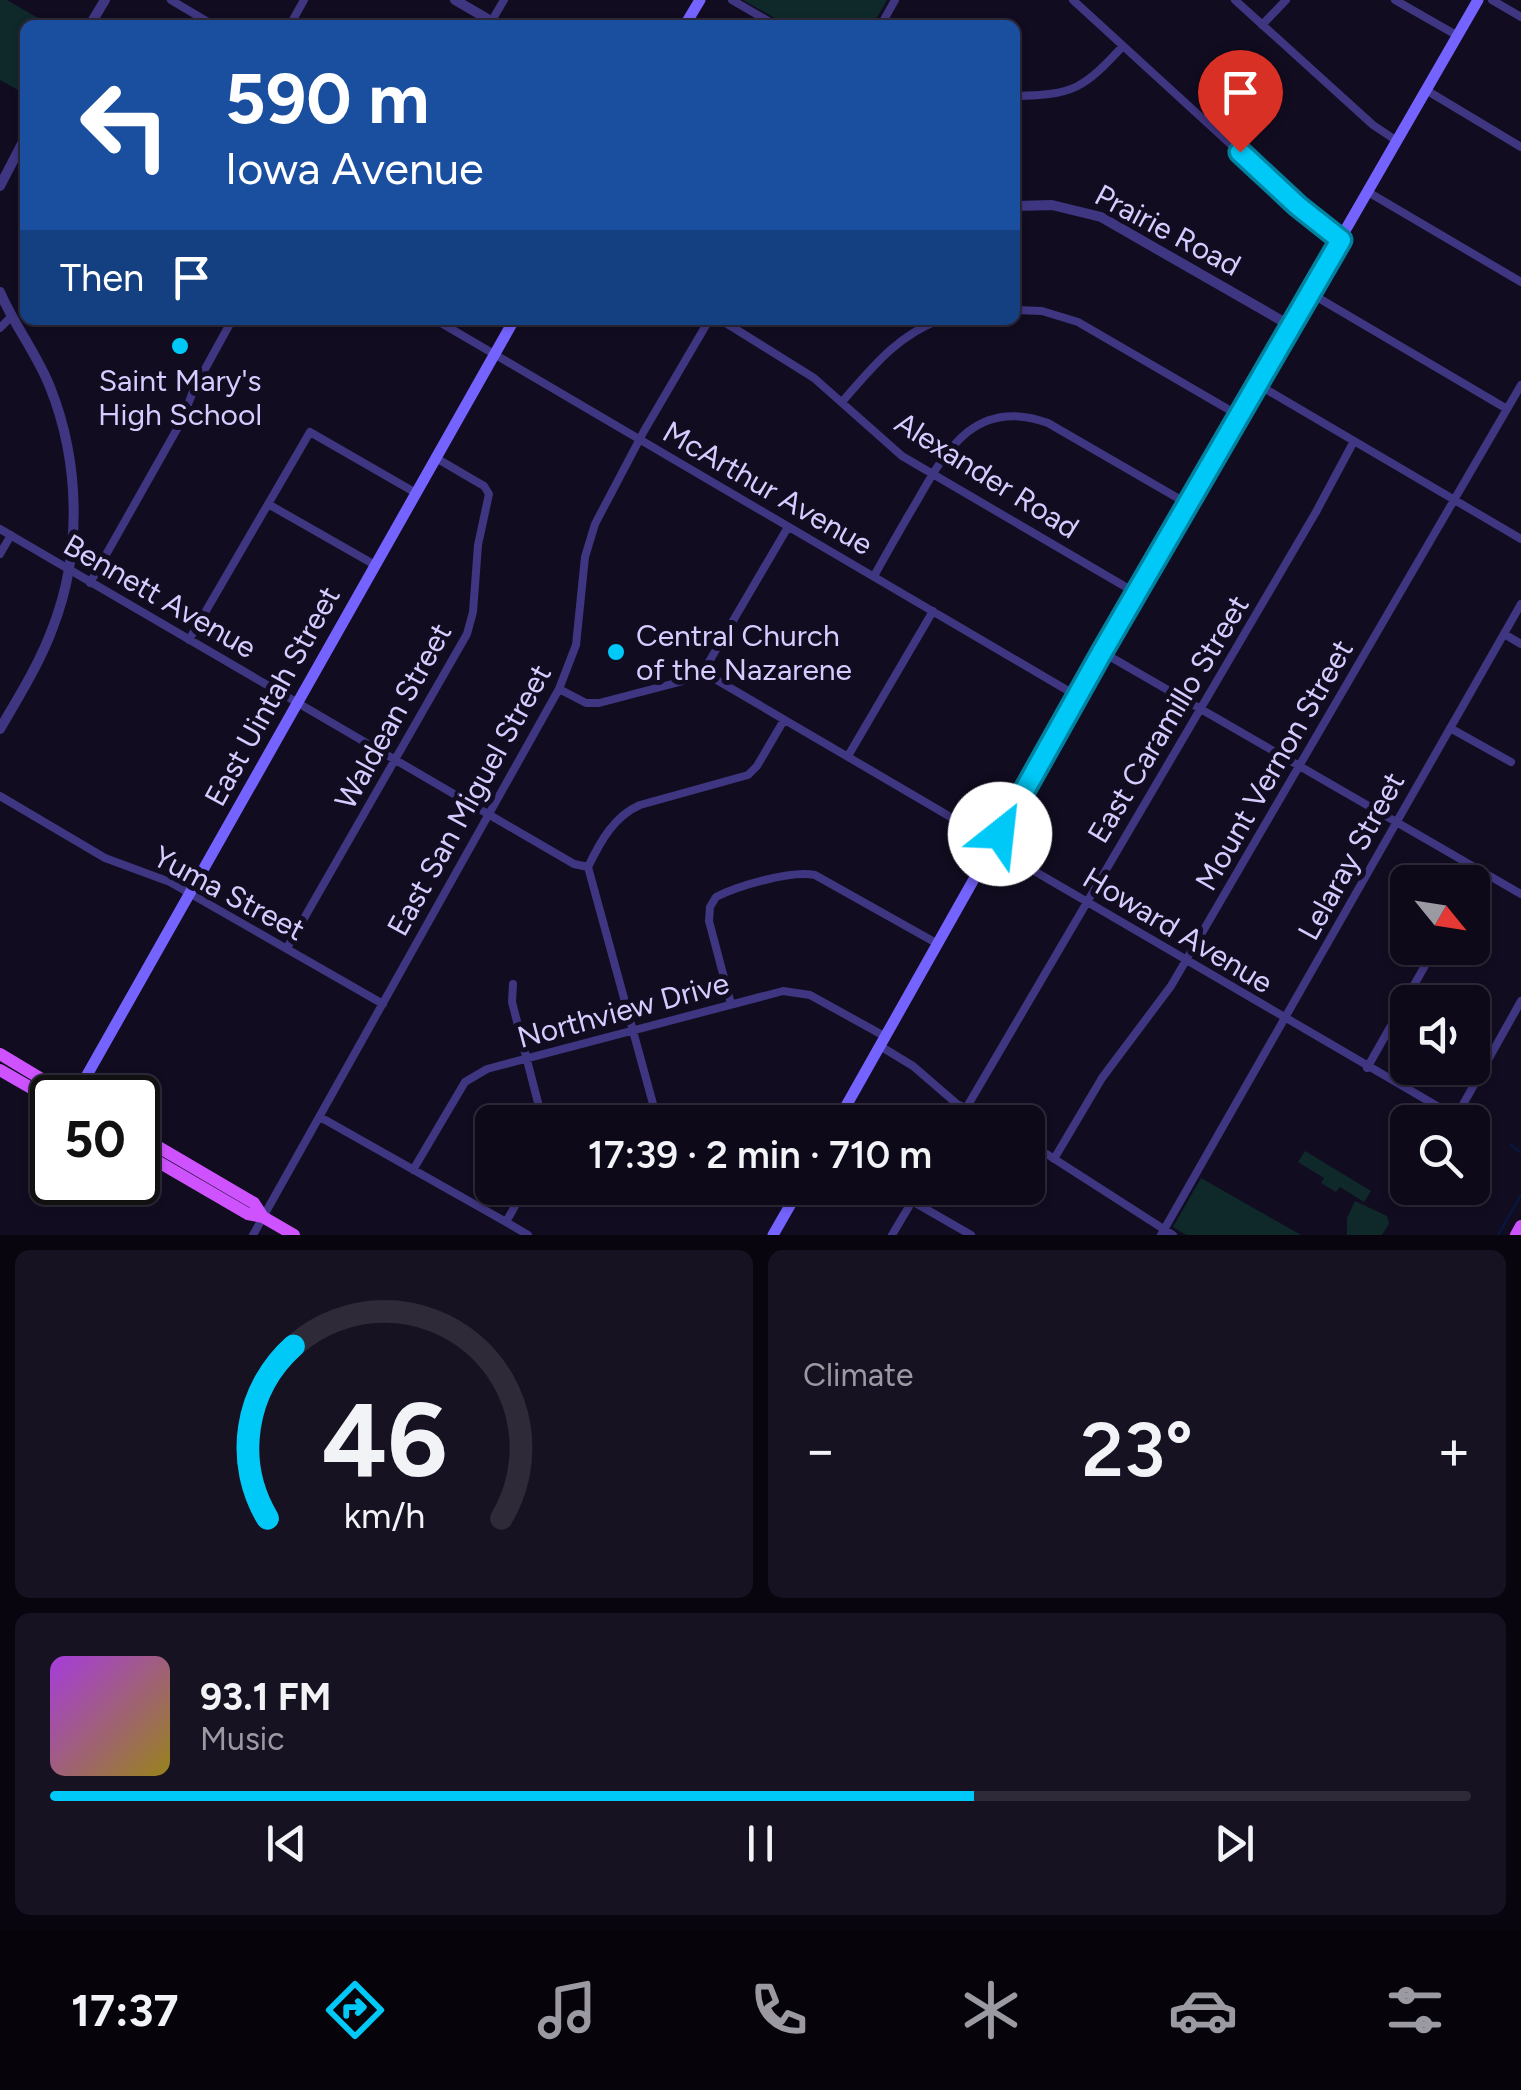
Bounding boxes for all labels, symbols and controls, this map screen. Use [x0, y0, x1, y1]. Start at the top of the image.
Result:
pin [1198, 50, 1283, 153]
text: 590 m [225, 56, 429, 141]
icon: left [60, 60, 190, 190]
icon: arrive [1213, 65, 1268, 120]
text: Iowa Avenue [225, 141, 484, 195]
street label: Prairie Road [1089, 176, 1247, 284]
icon: arrive [164, 250, 219, 305]
text: Then [60, 255, 144, 301]
marker: Saint Mary's High School [169, 335, 191, 357]
place label: Saint Mary's High School [98, 362, 262, 433]
street label: Alexander Road [888, 404, 1086, 546]
street label: McArthur Avenue [657, 413, 879, 563]
street label: Bennett Avenue [57, 526, 263, 666]
street label: East Uintah Street [196, 580, 348, 812]
street label: East Caramillo Street [1079, 588, 1257, 850]
street label: Waldean Street [327, 617, 459, 815]
place label: Central Church of the Nazarene [636, 617, 852, 688]
street label: Mount Vernon Street [1187, 633, 1361, 897]
marker: Central Church of the Nazarene [605, 641, 627, 663]
street label: East San Miguel Street [379, 658, 559, 942]
street label: Lelaray Street [1290, 766, 1412, 946]
position arrow [948, 782, 1052, 886]
street label: Yuma Street [147, 838, 311, 948]
street label: Howard Avenue [1077, 859, 1279, 1001]
north arrow [1390, 865, 1490, 965]
map controls [1390, 865, 1490, 1205]
street label: Northview Drive [513, 964, 733, 1056]
button: sound [1390, 985, 1490, 1085]
speed limit sign: 50 [30, 1075, 160, 1205]
button: search [1390, 1105, 1490, 1205]
text: 17:39 · 2 min · 710 m [588, 1132, 932, 1178]
text: Climate [803, 1356, 914, 1394]
text: 46 [321, 1377, 447, 1502]
text: 23° [1081, 1405, 1193, 1495]
text: − [803, 1417, 837, 1483]
text: + [1437, 1417, 1471, 1483]
text: km/h [343, 1494, 425, 1537]
text: 93.1 FM [200, 1674, 331, 1720]
text: Music [200, 1720, 285, 1758]
icon: previous [259, 1816, 314, 1871]
icon: pause [733, 1816, 788, 1871]
icon: next [1207, 1816, 1262, 1871]
icon: directions [320, 1975, 390, 2045]
icon: music [532, 1975, 602, 2045]
icon: phone [744, 1975, 814, 2045]
icon: climate [956, 1975, 1026, 2045]
icon: car [1168, 1975, 1238, 2045]
icon: filters [1380, 1975, 1450, 2045]
text: 17:37 [71, 1983, 179, 2037]

